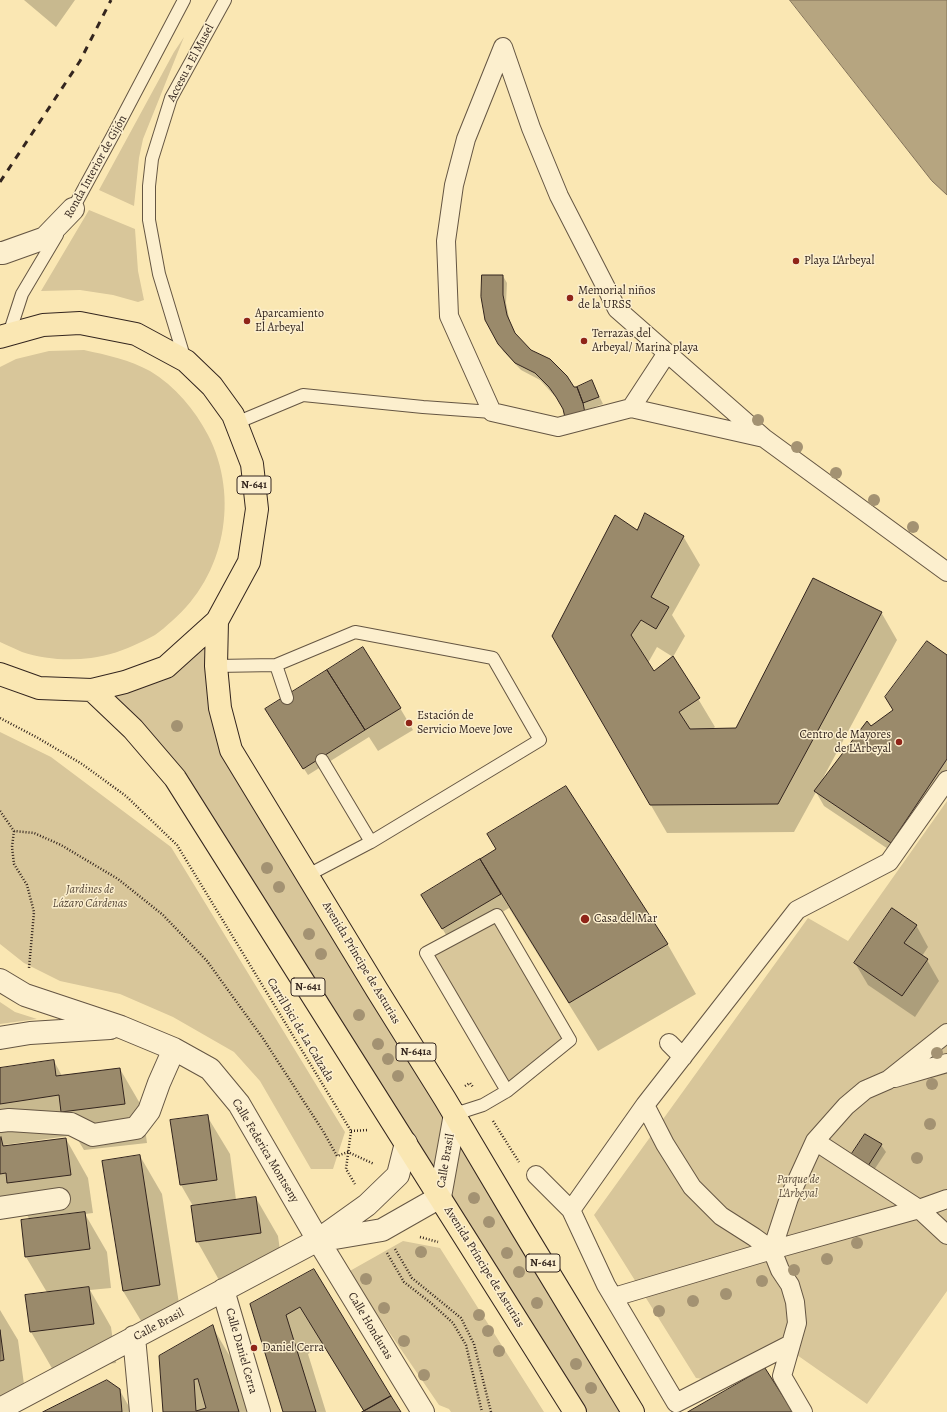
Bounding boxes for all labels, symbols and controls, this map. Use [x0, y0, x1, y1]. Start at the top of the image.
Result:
street label: Accesu a El Musel [165, 22, 217, 104]
street label: Ronda Interior de Gijón [62, 113, 130, 221]
place label: Playa L'Arbeyal [804, 254, 874, 268]
marker: Playa L'Arbeyal [791, 256, 801, 266]
place label: Memorial niños de la URSS [578, 284, 656, 312]
marker: Memorial niños de la URSS [565, 293, 575, 303]
place label: Aparcamiento El Arbeyal [255, 307, 324, 335]
marker: Aparcamiento El Arbeyal [242, 316, 252, 326]
place label: Terrazas del Arbeyal/ Marina playa [592, 327, 698, 355]
marker: Terrazas del Arbeyal/ Marina playa [579, 336, 589, 346]
road number: N-641 [237, 476, 271, 494]
place label: Estación de Servicio Moeve Jove [417, 709, 513, 737]
marker: Estación de Servicio Moeve Jove [404, 718, 414, 728]
place label: Centro de Mayores de L'Arbeyal [800, 728, 891, 756]
marker: Centro de Mayores de L'Arbeyal [894, 737, 904, 747]
park label: Jardines de Lázaro Cárdenas [53, 883, 127, 911]
street label: Avenida Príncipe de Asturias [319, 899, 403, 1027]
place label: Casa del Mar [594, 912, 657, 926]
marker: Casa del Mar [579, 913, 591, 925]
street label: Carril bici de La Calzada [263, 975, 337, 1085]
road number: N-641 [291, 978, 325, 996]
road number: N-641a [396, 1043, 436, 1061]
street label: Calle Federica Montseny [228, 1096, 302, 1206]
street label: Calle Brasil [434, 1133, 458, 1189]
park label: Parque de L'Arbeyal [777, 1173, 819, 1201]
street label: Avenida Príncipe de Asturias [441, 1204, 527, 1330]
road number: N-641 [526, 1254, 560, 1272]
street label: Calle Honduras [344, 1290, 396, 1362]
street label: Calle Brasil [131, 1306, 187, 1344]
street label: Calle Daniel Cerra [222, 1306, 260, 1396]
place label: Daniel Cerra [262, 1341, 324, 1355]
marker: Daniel Cerra [249, 1343, 259, 1353]

